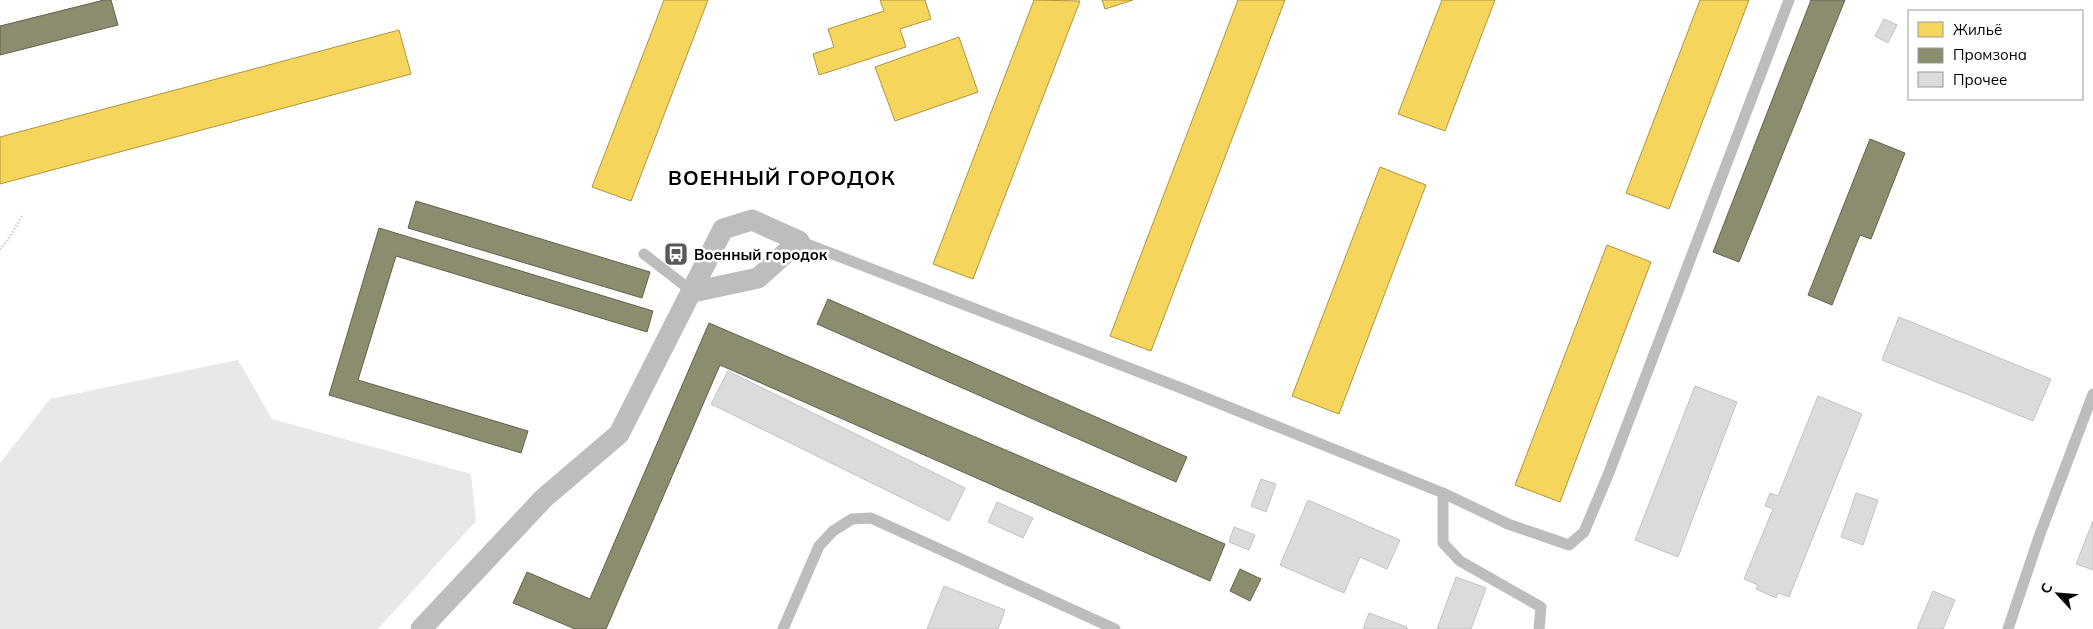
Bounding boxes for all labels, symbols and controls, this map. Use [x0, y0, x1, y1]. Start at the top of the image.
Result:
legend [1908, 10, 2083, 100]
text: Жильё [1953, 20, 2002, 39]
text: Промзона [1953, 45, 2027, 64]
text: Прочее [1953, 70, 2007, 89]
district label: ВОЕННЫЙ ГОРОДОК [668, 165, 896, 190]
bus stop icon: Военный городок [663, 241, 689, 267]
place label: Военный городок [694, 245, 828, 264]
north arrow [2033, 569, 2083, 619]
text: С [2036, 580, 2057, 597]

